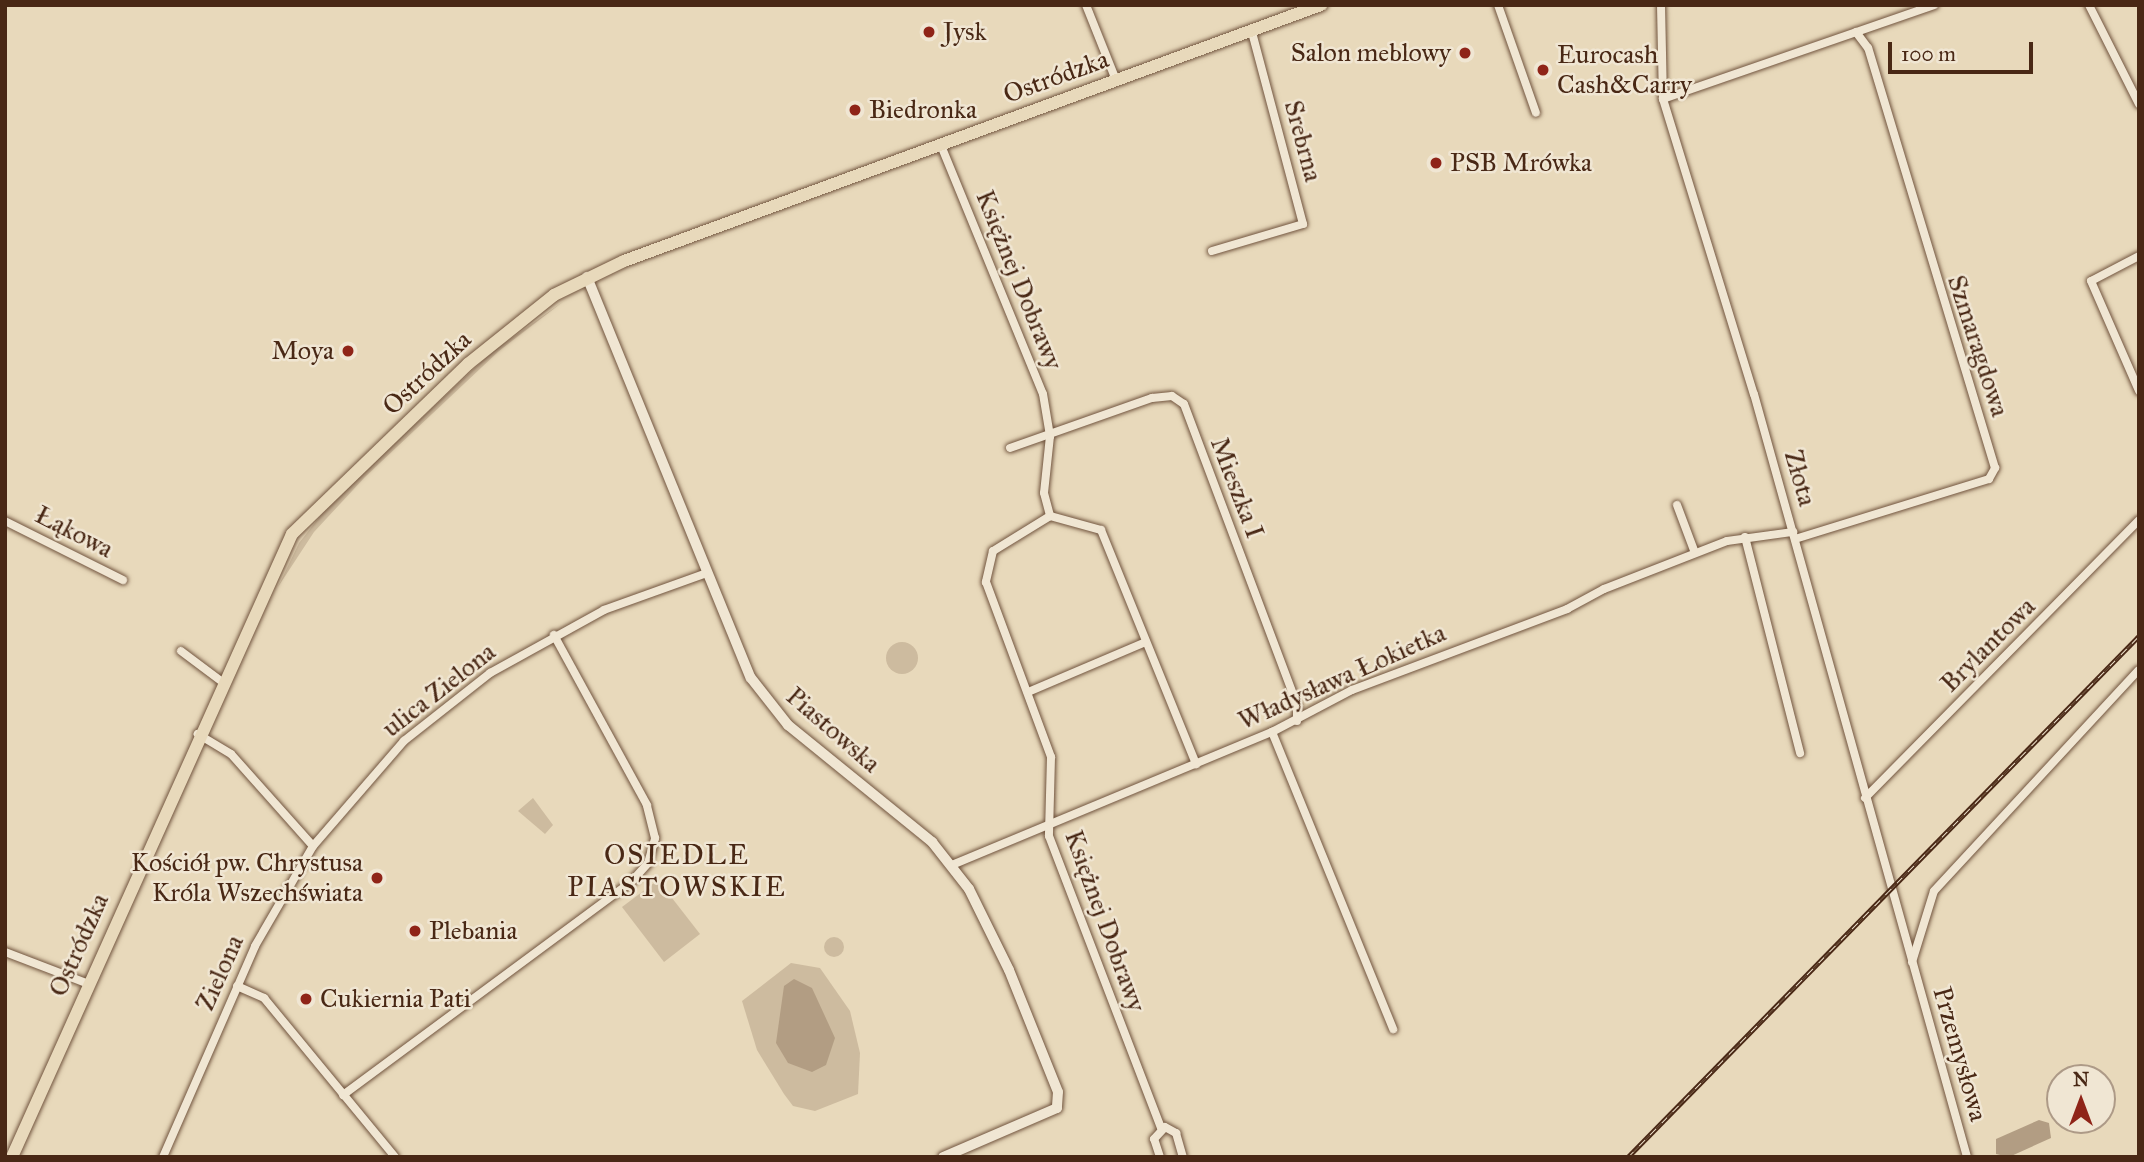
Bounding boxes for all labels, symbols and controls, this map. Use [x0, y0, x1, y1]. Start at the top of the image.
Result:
place label: Jysk [943, 16, 987, 48]
marker: Jysk [921, 24, 937, 40]
scale bar [1892, 28, 2037, 72]
place label: Salon meblowy [1291, 37, 1451, 69]
place label: Eurocash Cash&Carry [1557, 39, 1692, 100]
text: 100 m [1901, 41, 1956, 67]
street label: Ostródzka [999, 44, 1113, 110]
marker: Salon meblowy [1457, 45, 1473, 61]
marker: Eurocash Cash&Carry [1535, 62, 1551, 78]
place label: Biedronka [869, 94, 977, 126]
street label: Srebrna [1277, 97, 1329, 185]
marker: Biedronka [847, 102, 863, 118]
place label: PSB Mrówka [1450, 147, 1592, 179]
marker: PSB Mrówka [1428, 155, 1444, 171]
street label: Księżnej Dobrawy [969, 186, 1069, 374]
street label: Szmaragdowa [1940, 271, 2016, 421]
street label: Ostródzka [376, 324, 478, 422]
place label: Moya [271, 335, 334, 367]
marker: Moya [340, 343, 356, 359]
street label: Mieszka I [1203, 433, 1271, 543]
street label: Złota [1777, 446, 1823, 510]
street label: Łąkowa [30, 499, 118, 565]
street label: Brylantowa [1934, 591, 2042, 699]
street label: Władysława Łokietka [1233, 617, 1451, 737]
street label: ulica Zielona [376, 636, 502, 744]
street label: Piastowska [780, 681, 886, 779]
street label: Księżnej Dobrawy [1058, 826, 1152, 1016]
district label: OSIEDLE PIASTOWSKIE [569, 838, 785, 904]
place label: Kościół pw. Chrystusa Króla Wszechświata [131, 847, 363, 908]
marker: Kościół pw. Chrystusa Króla Wszechświata [369, 870, 385, 886]
street label: Ostródzka [42, 889, 116, 1001]
place label: Plebania [429, 915, 517, 947]
marker: Plebania [407, 923, 423, 939]
street label: Zielona [190, 930, 250, 1016]
place label: Cukiernia Pati [320, 983, 471, 1015]
street label: Przemysłowa [1926, 983, 1994, 1125]
marker: Cukiernia Pati [298, 991, 314, 1007]
north arrow [2046, 1064, 2116, 1134]
text: N [2073, 1068, 2089, 1091]

